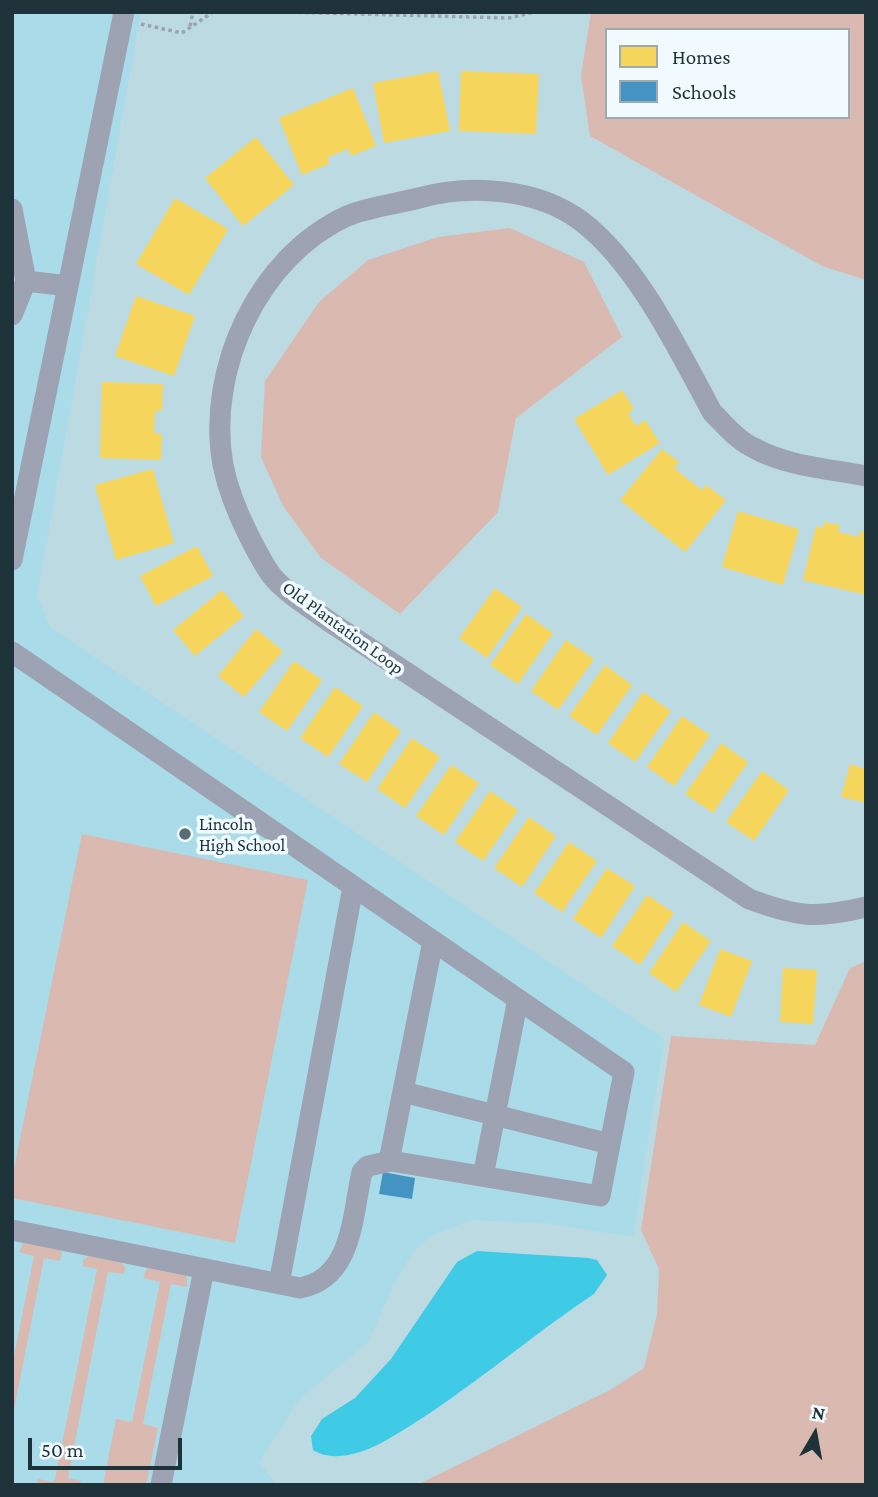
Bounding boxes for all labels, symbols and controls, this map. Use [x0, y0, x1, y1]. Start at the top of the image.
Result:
legend [605, 28, 850, 119]
text: Homes [672, 45, 731, 69]
text: Schools [672, 80, 736, 104]
street label: Old Plantation Loop [278, 577, 408, 679]
place label: Lincoln High School [199, 813, 285, 856]
marker: Lincoln High School [177, 826, 193, 842]
north arrow [780, 1399, 850, 1469]
text: N [811, 1401, 827, 1424]
scale bar [32, 1424, 186, 1468]
text: 50 m [41, 1438, 84, 1462]

